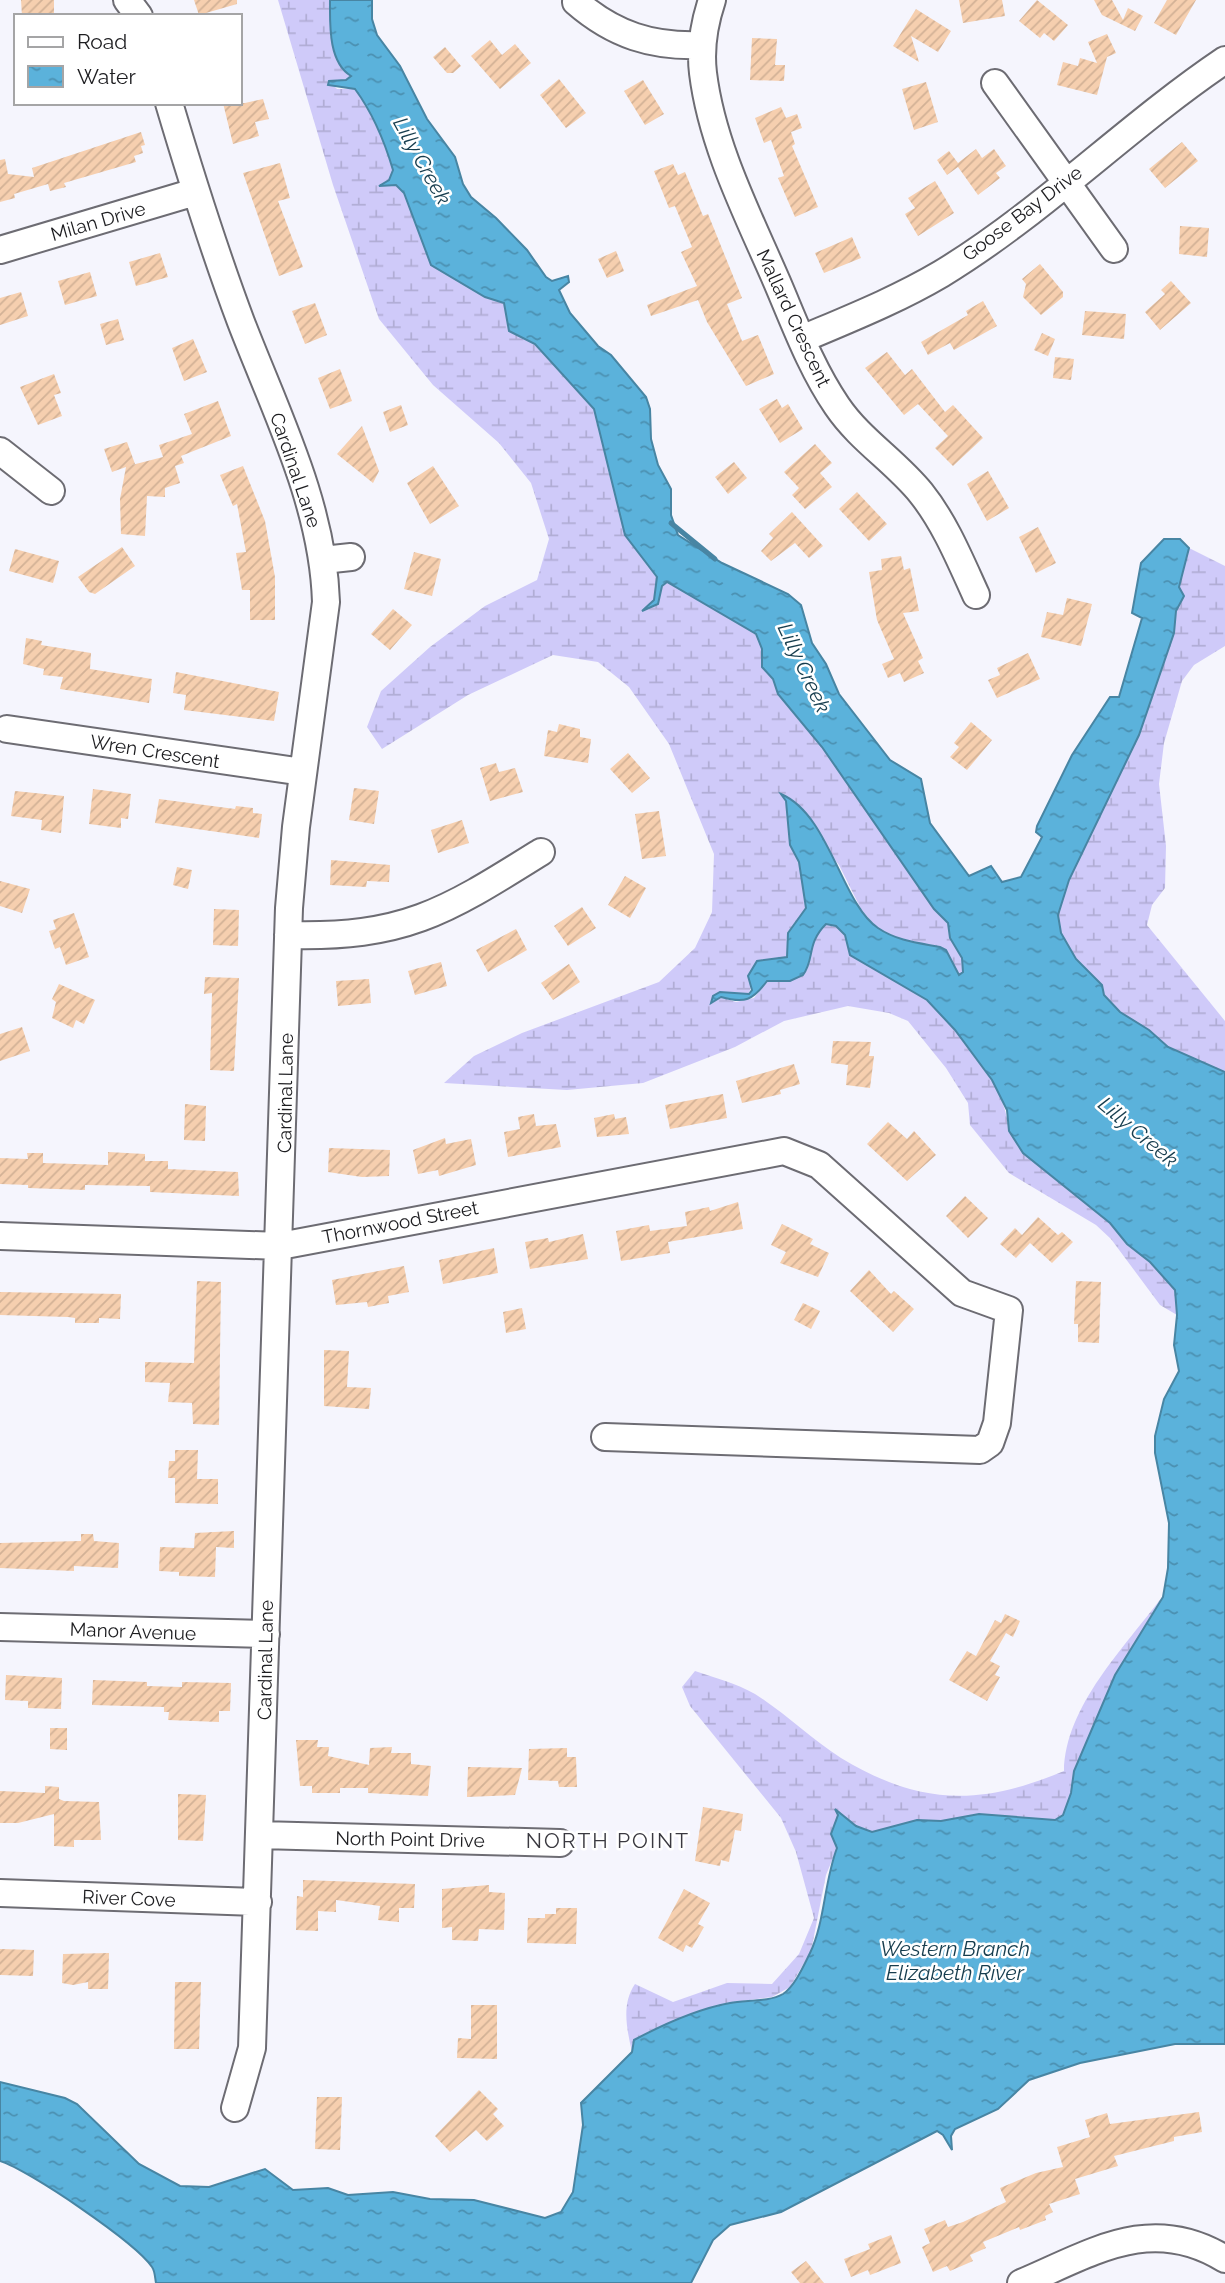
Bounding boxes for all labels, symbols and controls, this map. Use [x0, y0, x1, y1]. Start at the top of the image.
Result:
legend [14, 14, 242, 105]
text: Road [77, 29, 127, 54]
text: Water [77, 64, 136, 89]
water label: Lilly Creek [388, 113, 457, 209]
street label: Goose Bay Drive [958, 161, 1086, 265]
street label: Milan Drive [48, 197, 148, 245]
street label: Mallard Crescent [752, 246, 836, 391]
street label: Cardinal Lane [266, 410, 326, 530]
water label: Lilly Creek [773, 619, 836, 717]
street label: Wren Crescent [89, 730, 222, 772]
street label: Cardinal Lane [273, 1033, 297, 1153]
water label: Lilly Creek [1093, 1091, 1183, 1172]
street label: Thornwood Street [320, 1196, 481, 1248]
street label: Cardinal Lane [253, 1600, 277, 1720]
street label: Manor Avenue [69, 1618, 197, 1644]
street label: North Point Drive [335, 1827, 485, 1851]
district label: NORTH POINT [526, 1828, 690, 1853]
street label: River Cove [82, 1885, 176, 1911]
water label: Western Branch Elizabeth River [880, 1936, 1030, 1985]

